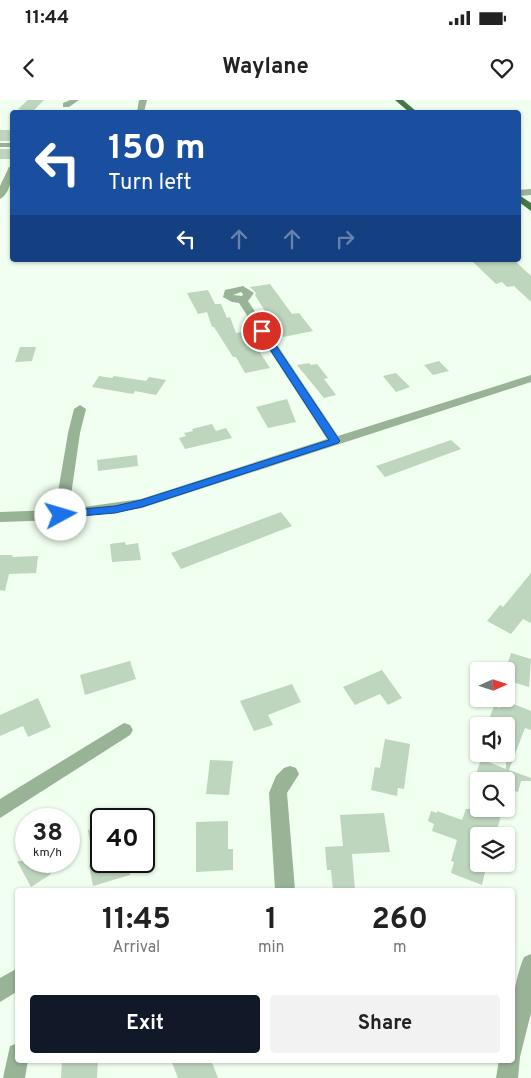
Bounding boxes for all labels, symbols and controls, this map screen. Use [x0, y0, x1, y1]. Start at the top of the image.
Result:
text: 11:44 [25, 6, 69, 30]
icon: back [15, 54, 43, 82]
text: Waylane [222, 54, 309, 81]
icon: heart [488, 54, 516, 82]
text: 150 m [108, 127, 206, 171]
icon: left [25, 130, 90, 195]
text: Turn left [108, 170, 191, 197]
icon: left [172, 225, 200, 253]
icon: ahead [225, 225, 253, 253]
icon: ahead [278, 225, 306, 253]
icon: right [331, 225, 359, 253]
pin [241, 310, 283, 352]
icon: arrive [248, 317, 276, 345]
position arrow [34, 488, 86, 540]
north arrow [470, 662, 515, 708]
map controls [470, 662, 515, 872]
button: sound [470, 717, 515, 762]
button: search [470, 772, 515, 817]
speed limit sign: 40 [90, 808, 155, 873]
text: 38 [32, 818, 63, 850]
button: layers [470, 827, 515, 872]
text: km/h [33, 845, 62, 861]
text: 11:45 [102, 902, 171, 939]
text: 1 [265, 902, 277, 939]
text: 260 [371, 902, 428, 939]
text: Arrival [113, 938, 160, 958]
text: min [258, 938, 285, 958]
text: m [393, 938, 407, 958]
button: Exit [30, 995, 260, 1053]
button: Share [270, 995, 500, 1053]

